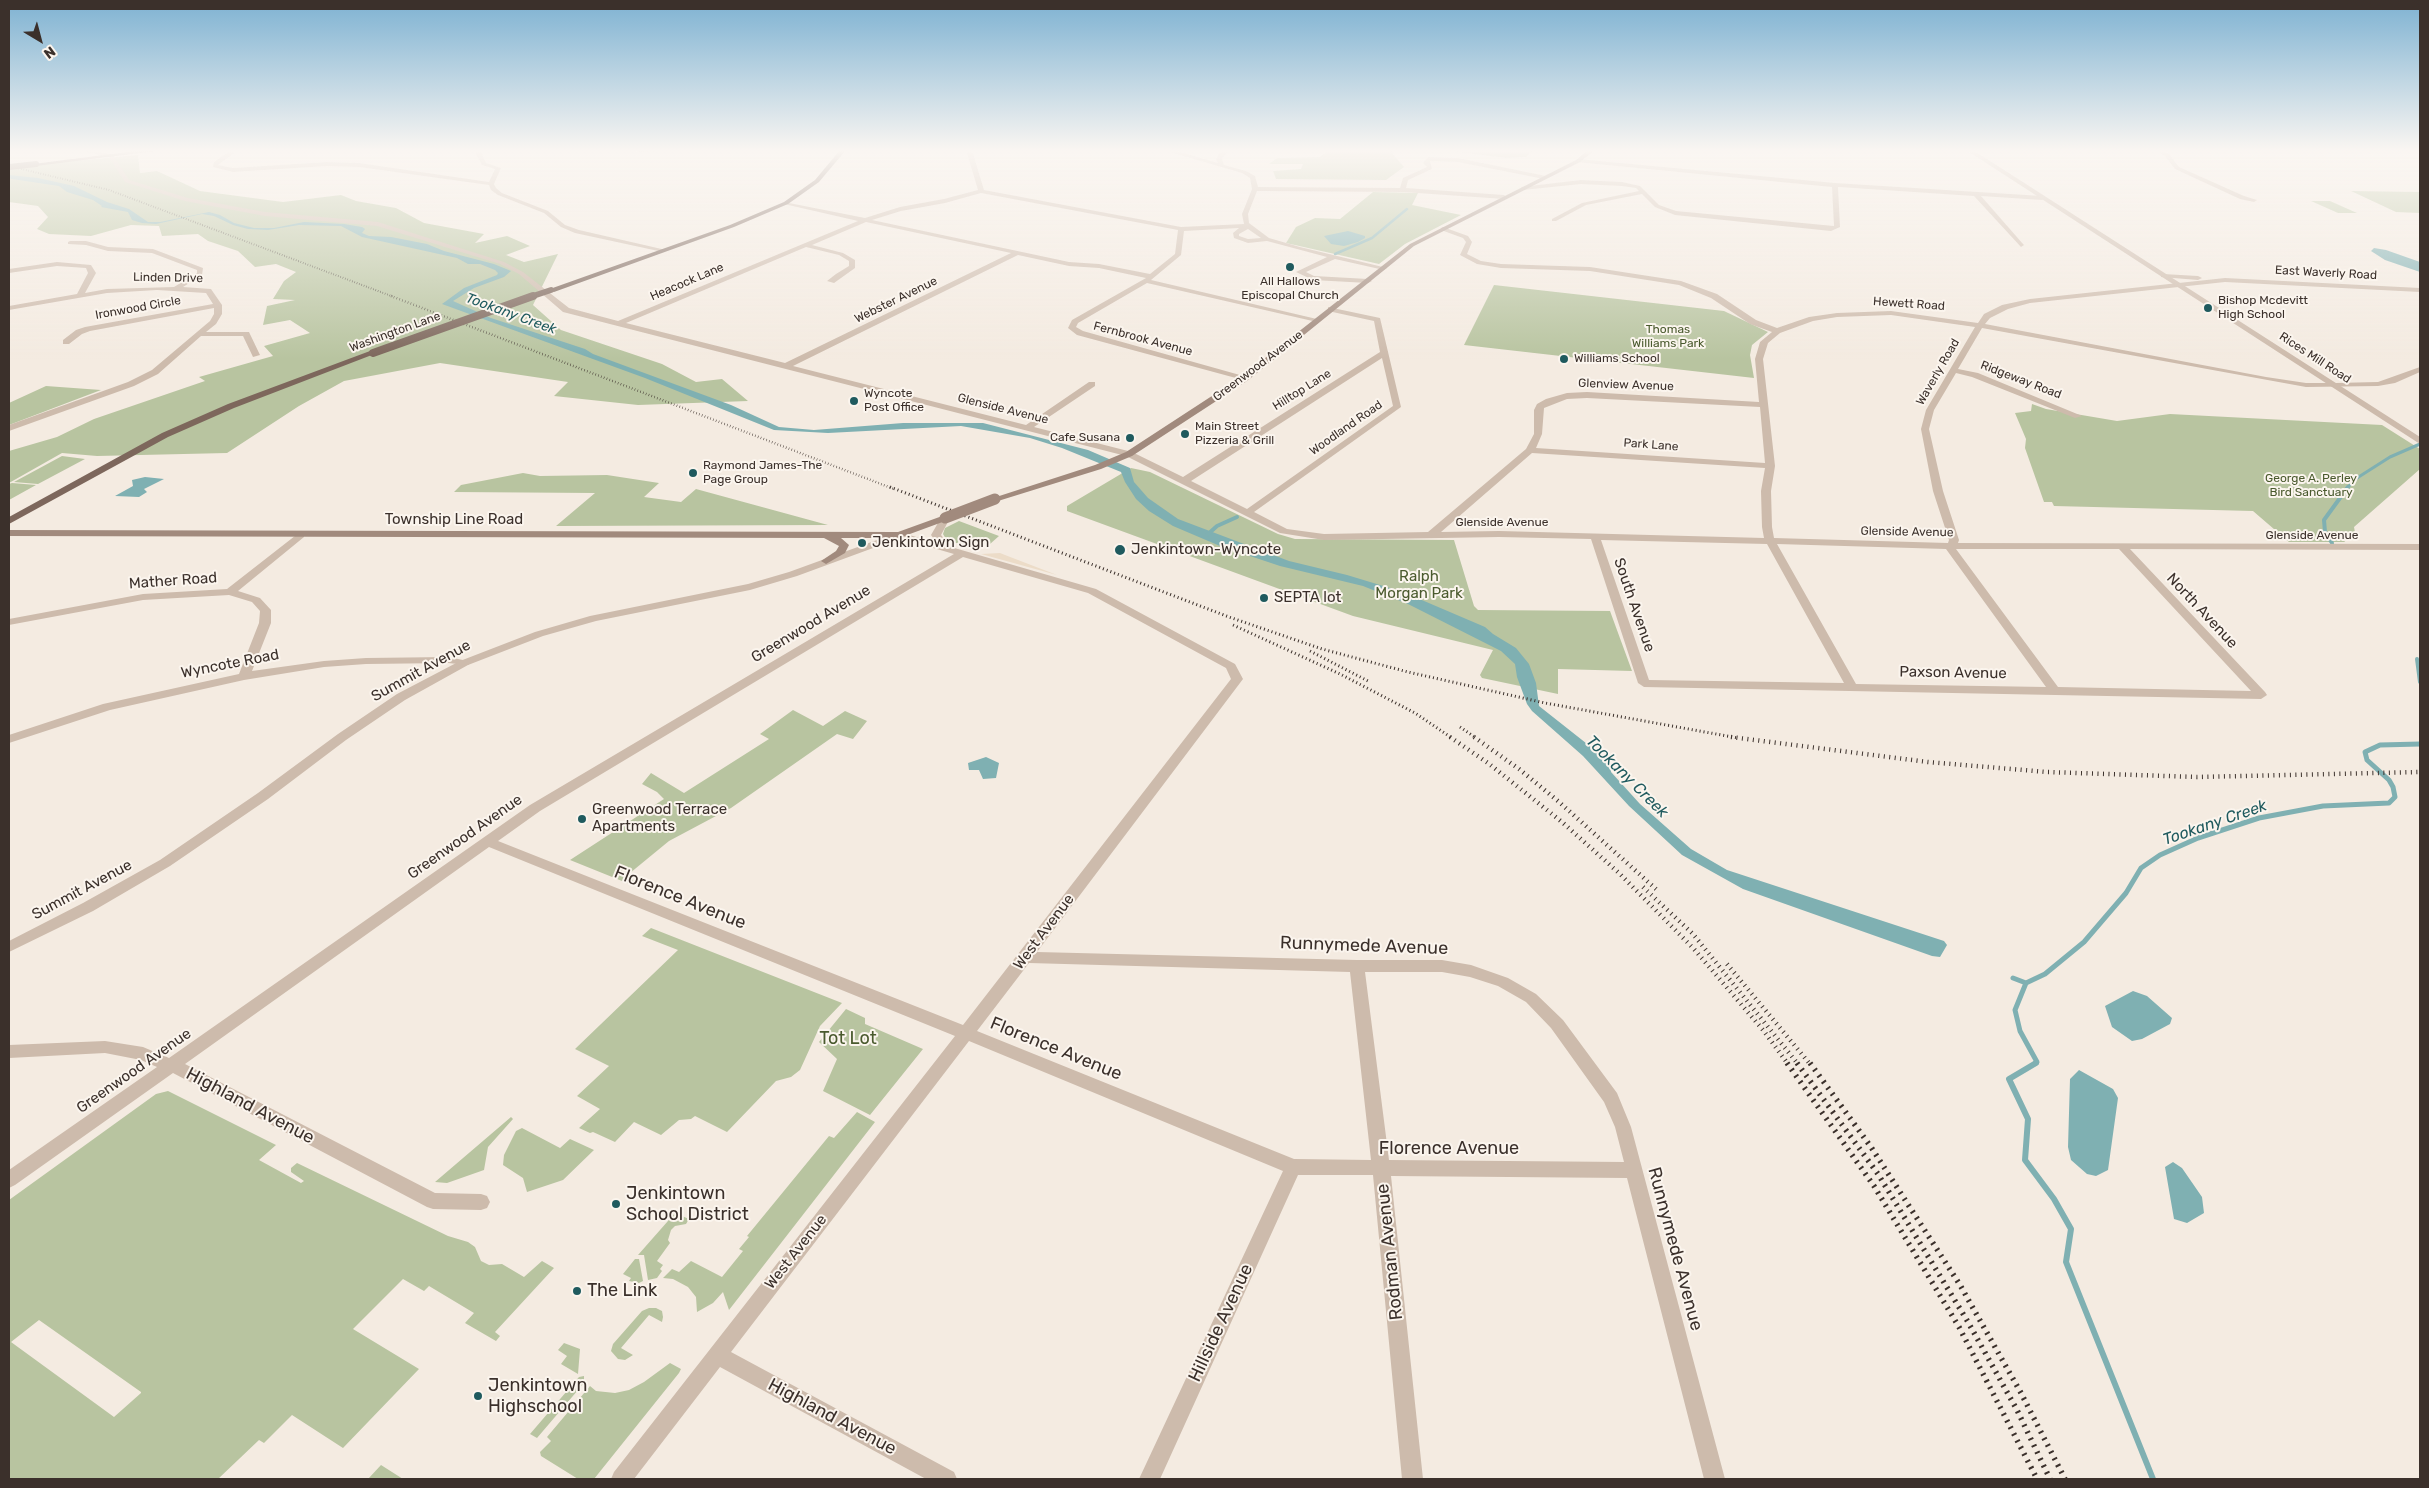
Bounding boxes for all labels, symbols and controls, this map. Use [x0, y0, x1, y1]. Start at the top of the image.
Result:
north arrow [15, 15, 65, 65]
text: N [40, 43, 58, 62]
street label: Heacock Lane [648, 260, 726, 304]
marker: All Hallows Episcopal Church [1284, 261, 1296, 273]
street label: East Waverly Road [2275, 263, 2377, 283]
street label: Linden Drive [133, 270, 203, 286]
street label: Webster Avenue [852, 274, 940, 326]
place label: All Hallows Episcopal Church [1241, 275, 1339, 303]
water label: Tookany Creek [463, 290, 559, 338]
street label: Ironwood Circle [94, 293, 182, 323]
street label: Hewett Road [1873, 294, 1945, 314]
place label: Bishop Mcdevitt High School [2218, 294, 2308, 322]
marker: Bishop Mcdevitt High School [2202, 302, 2214, 314]
street label: Washington Lane [347, 309, 443, 355]
street label: Fernbrook Avenue [1092, 319, 1194, 359]
park label: Thomas Williams Park [1632, 323, 1704, 351]
street label: Greenwood Avenue [1210, 328, 1306, 404]
street label: Rices Mill Road [2276, 329, 2354, 387]
street label: Waverly Road [1913, 336, 1963, 408]
place label: Williams School [1574, 352, 1660, 366]
marker: Williams School [1558, 353, 1570, 365]
street label: Ridgeway Road [1978, 358, 2064, 402]
street label: Hilltop Lane [1270, 366, 1334, 414]
street label: Glenview Avenue [1578, 376, 1674, 394]
place label: Wyncote Post Office [864, 387, 924, 415]
street label: Glenside Avenue [956, 391, 1050, 427]
marker: Wyncote Post Office [848, 395, 860, 407]
street label: Woodland Road [1307, 398, 1385, 458]
place label: Main Street Pizzeria & Grill [1195, 420, 1274, 448]
marker: Main Street Pizzeria & Grill [1179, 428, 1191, 440]
place label: Cafe Susana [1050, 431, 1120, 445]
marker: Cafe Susana [1124, 432, 1136, 444]
street label: Park Lane [1623, 436, 1679, 454]
place label: Raymond James-The Page Group [703, 459, 822, 487]
marker: Raymond James-The Page Group [687, 467, 699, 479]
park label: George A. Perley Bird Sanctuary [2265, 472, 2357, 500]
street label: Township Line Road [385, 511, 523, 529]
street label: Glenside Avenue [1456, 516, 1548, 530]
street label: Glenside Avenue [1860, 524, 1954, 540]
street label: Glenside Avenue [2266, 529, 2358, 543]
place label: Jenkintown Sign [872, 534, 989, 552]
marker: Jenkintown Sign [856, 537, 868, 549]
place label: Jenkintown-Wyncote [1131, 541, 1281, 559]
marker: Jenkintown-Wyncote [1113, 543, 1127, 557]
street label: South Avenue [1610, 556, 1658, 654]
park label: Ralph Morgan Park [1375, 568, 1463, 603]
street label: Mather Road [128, 569, 218, 593]
street label: North Avenue [2163, 570, 2241, 652]
street label: Greenwood Avenue [748, 581, 874, 667]
place label: SEPTA lot [1274, 589, 1341, 607]
marker: SEPTA lot [1258, 592, 1270, 604]
street label: Summit Avenue [368, 636, 474, 706]
street label: Wyncote Road [179, 646, 281, 682]
street label: Paxson Avenue [1899, 663, 2007, 683]
water label: Tookany Creek [1582, 732, 1672, 822]
street label: Greenwood Avenue [404, 791, 526, 883]
water label: Tookany Creek [2160, 796, 2270, 850]
place label: Greenwood Terrace Apartments [592, 801, 727, 836]
marker: Greenwood Terrace Apartments [576, 813, 588, 825]
street label: Summit Avenue [29, 856, 135, 924]
street label: Florence Avenue [611, 862, 749, 934]
street label: West Avenue [1010, 891, 1078, 973]
street label: Runnymede Avenue [1279, 932, 1449, 960]
street label: Florence Avenue [987, 1013, 1125, 1085]
street label: Greenwood Avenue [73, 1025, 195, 1117]
park label: Tot Lot [819, 1028, 877, 1050]
street label: Highland Avenue [182, 1063, 318, 1149]
street label: Florence Avenue [1379, 1138, 1519, 1160]
street label: Runnymede Avenue [1643, 1165, 1707, 1333]
place label: Jenkintown School District [626, 1183, 749, 1226]
street label: Rodman Avenue [1372, 1183, 1408, 1321]
marker: Jenkintown School District [610, 1198, 622, 1210]
street label: West Avenue [761, 1211, 831, 1293]
street label: Hillside Avenue [1184, 1261, 1258, 1385]
place label: The Link [587, 1280, 657, 1302]
marker: The Link [571, 1285, 583, 1297]
street label: Highland Avenue [764, 1374, 900, 1460]
place label: Jenkintown Highschool [488, 1375, 587, 1418]
marker: Jenkintown Highschool [472, 1390, 484, 1402]

